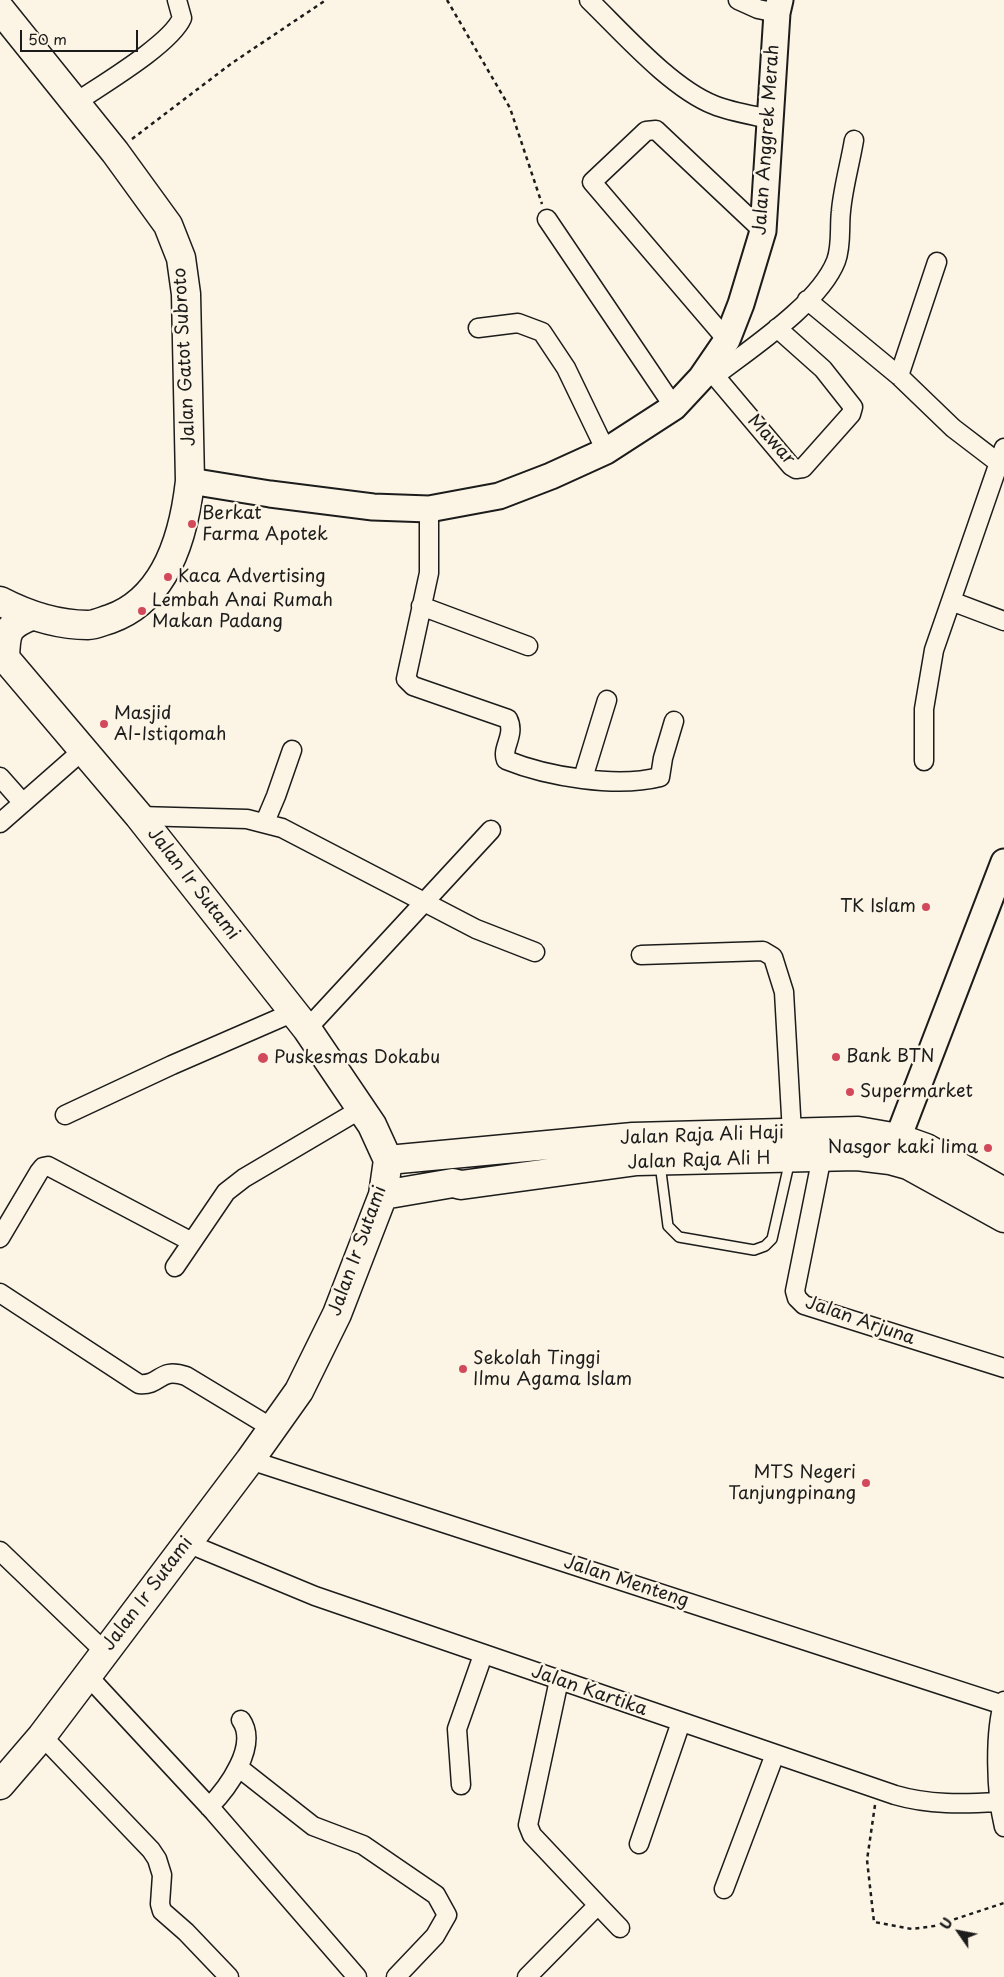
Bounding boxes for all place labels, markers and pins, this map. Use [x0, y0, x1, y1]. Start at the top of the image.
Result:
place label: Berkat Farma Apotek [202, 503, 328, 546]
marker: Berkat Farma Apotek [186, 518, 198, 530]
place label: Kaca Advertising [178, 566, 326, 588]
marker: Kaca Advertising [162, 571, 174, 583]
place label: Lembah Anai Rumah Makan Padang [152, 590, 333, 632]
marker: Lembah Anai Rumah Makan Padang [136, 605, 148, 617]
place label: Masjid Al-Istiqomah [114, 703, 226, 746]
marker: Masjid Al-Istiqomah [98, 718, 110, 730]
place label: TK Islam [840, 896, 916, 918]
marker: TK Islam [920, 901, 932, 913]
place label: Bank BTN [846, 1046, 935, 1068]
place label: Puskesmas Dokabu [274, 1047, 440, 1069]
marker: Puskesmas Dokabu [256, 1051, 270, 1065]
marker: Bank BTN [830, 1051, 842, 1063]
place label: Supermarket [860, 1081, 973, 1103]
marker: Supermarket [844, 1086, 856, 1098]
place label: Nasgor kaki lima [828, 1137, 978, 1159]
marker: Nasgor kaki lima [982, 1142, 994, 1154]
place label: Sekolah Tinggi Ilmu Agama Islam [473, 1348, 632, 1390]
marker: Sekolah Tinggi Ilmu Agama Islam [457, 1363, 469, 1375]
place label: MTS Negeri Tanjungpinang [728, 1462, 856, 1505]
marker: MTS Negeri Tanjungpinang [860, 1477, 872, 1489]

